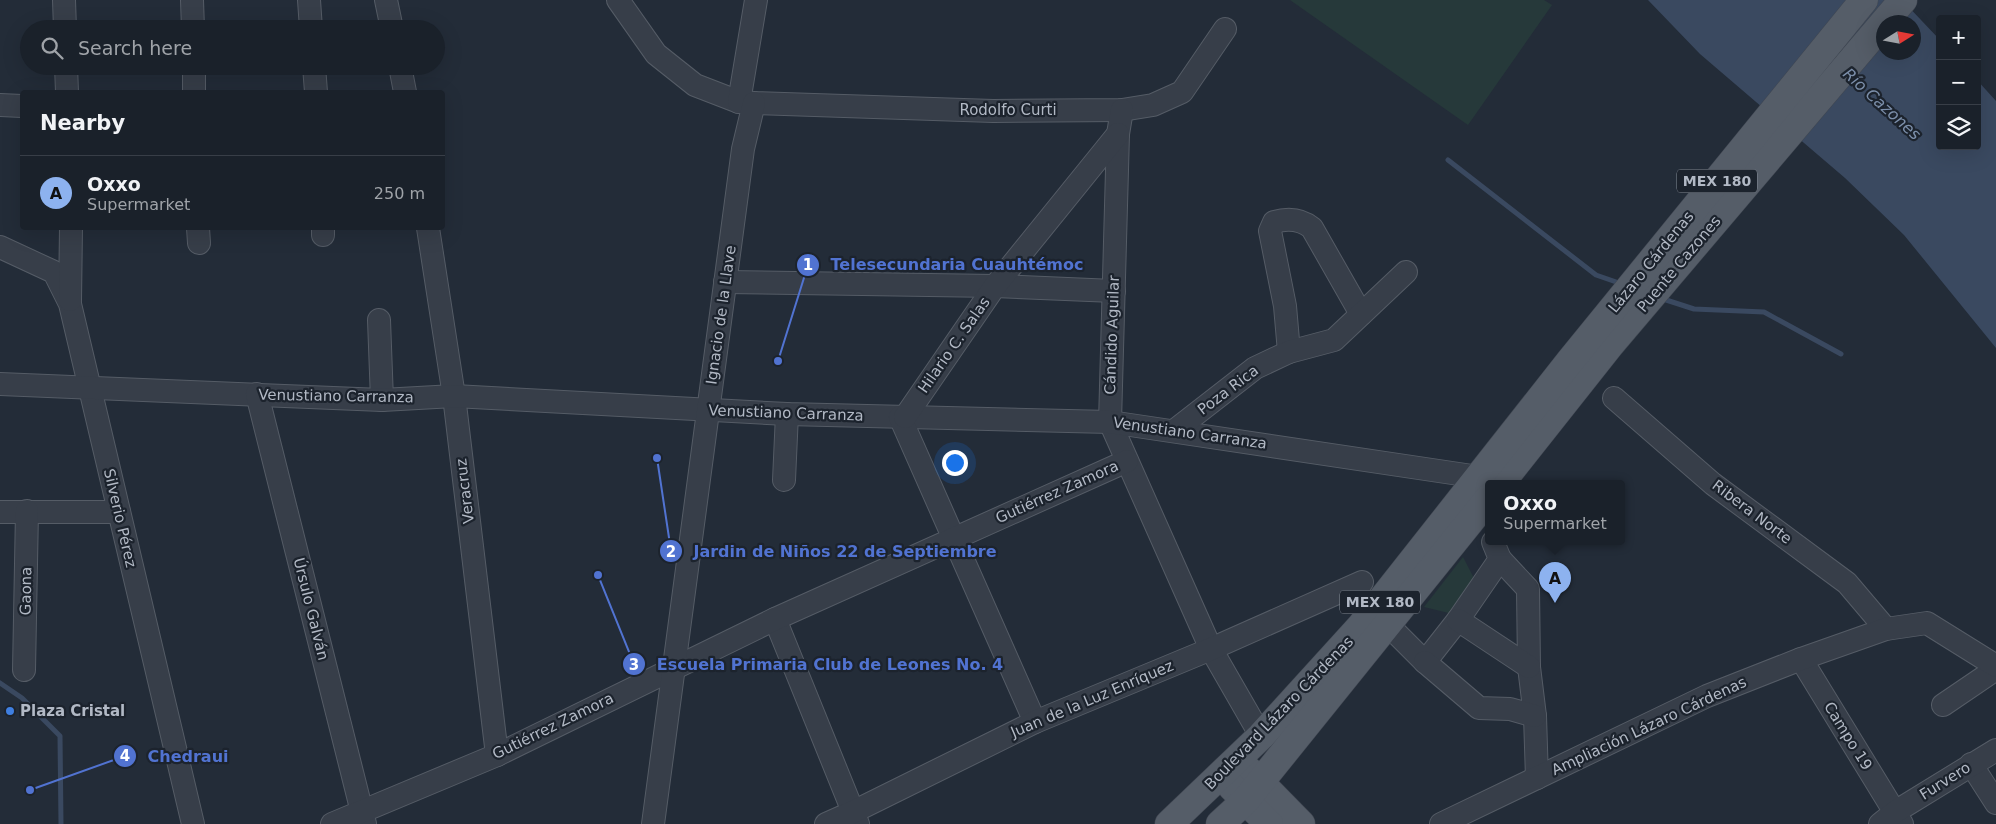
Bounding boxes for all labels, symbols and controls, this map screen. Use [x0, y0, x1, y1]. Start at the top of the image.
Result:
north arrow [1876, 15, 1921, 60]
map controls [1936, 15, 1981, 150]
button: + [1936, 15, 1981, 60]
search box [20, 20, 445, 75]
icon: search [38, 34, 66, 62]
text: Search here [78, 37, 192, 59]
button: − [1936, 60, 1981, 105]
water label: Río Cazones [1839, 64, 1925, 144]
street label: Rodolfo Curti [959, 101, 1057, 119]
button: layers [1936, 105, 1981, 150]
text: Nearby [40, 111, 125, 135]
road number: MEX 180 [1677, 170, 1757, 192]
text: Oxxo [87, 173, 141, 195]
text: A [50, 184, 62, 203]
text: 250 m [374, 184, 425, 203]
text: Supermarket [87, 195, 190, 214]
street label: Lázaro Cárdenas [1605, 208, 1698, 316]
street label: Puente Cazones [1633, 212, 1725, 316]
street label: Ignacio de la Llave [702, 244, 740, 386]
callout: Telesecundaria Cuauhtémoc [796, 249, 1094, 280]
text: Telesecundaria Cuauhtémoc [831, 255, 1083, 274]
text: 1 [803, 256, 813, 274]
street label: Cándido Aguilar [1101, 274, 1123, 395]
street label: Hilario C. Salas [914, 293, 994, 396]
street label: Poza Rica [1194, 361, 1262, 419]
street label: Venustiano Carranza [258, 386, 414, 406]
street label: Venustiano Carranza [708, 401, 864, 425]
street label: Venustiano Carranza [1112, 413, 1268, 453]
your location [942, 450, 968, 476]
street label: Veracruz [452, 457, 478, 525]
street label: Gutiérrez Zamora [993, 457, 1121, 527]
street label: Silverio Pérez [100, 467, 140, 569]
street label: Ribera Norte [1709, 476, 1795, 548]
popup [1485, 480, 1625, 545]
text: Oxxo [1503, 492, 1557, 514]
text: Supermarket [1503, 514, 1607, 533]
callout: Jardin de Niños 22 de Septiembre [658, 536, 1007, 567]
text: Jardin de Niños 22 de Septiembre [692, 542, 997, 561]
text: 2 [666, 543, 676, 561]
street label: Úrsulo Galván [290, 556, 333, 662]
pin: A [1539, 562, 1571, 603]
street label: Gaona [17, 566, 35, 616]
road number: MEX 180 [1340, 590, 1420, 614]
street label: Boulevard Lázaro Cárdenas [1201, 633, 1357, 793]
callout: Escuela Primaria Club de Leones No. 4 [622, 649, 1013, 680]
text: Escuela Primaria Club de Leones No. 4 [657, 655, 1003, 674]
text: 3 [629, 656, 639, 674]
street label: Juan de la Luz Enríquez [1007, 657, 1176, 742]
street label: Ampliación Lázaro Cárdenas [1549, 673, 1749, 779]
street label: Gutiérrez Zamora [489, 689, 617, 763]
street label: Campo 19 [1820, 699, 1876, 773]
place label: Plaza Cristal [20, 702, 125, 720]
marker: Plaza Cristal [4, 705, 16, 717]
callout: Chedraui [112, 741, 238, 772]
text: 4 [120, 747, 130, 765]
text: Chedraui [148, 747, 229, 766]
street label: Furvero [1916, 758, 1974, 804]

